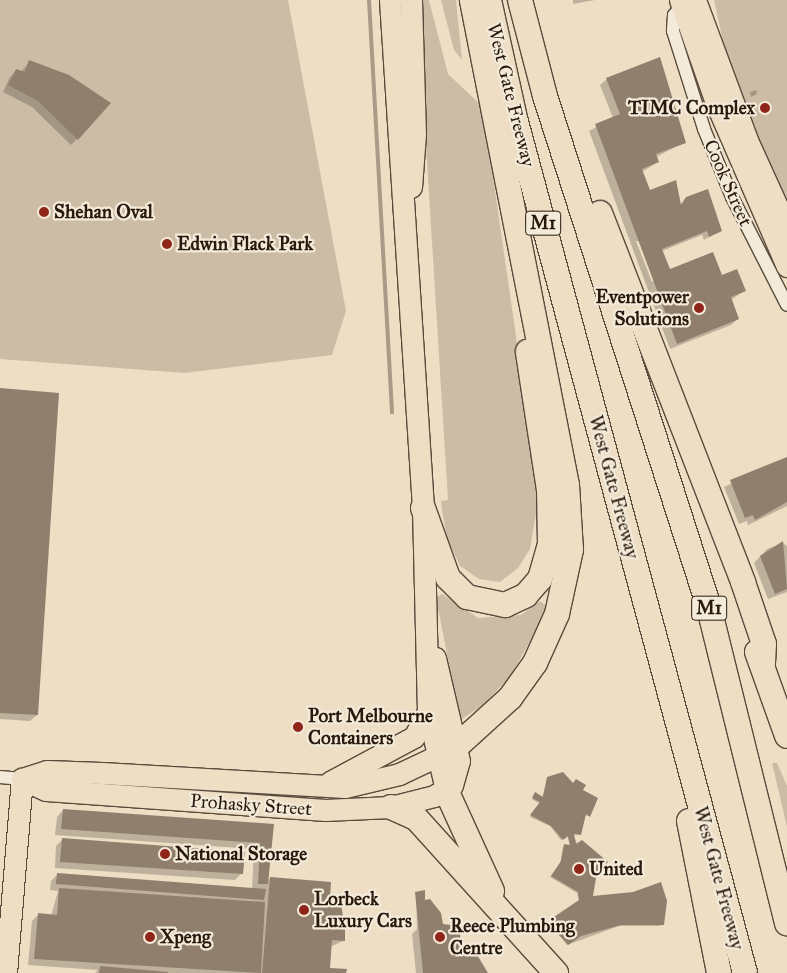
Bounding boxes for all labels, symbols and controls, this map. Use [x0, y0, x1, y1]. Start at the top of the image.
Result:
street label: West Gate Freeway [482, 21, 540, 169]
place label: TIMC Complex [628, 97, 755, 119]
marker: TIMC Complex [759, 102, 771, 114]
street label: Cook Street [699, 136, 757, 230]
place label: Shehan Oval [54, 201, 153, 223]
marker: Shehan Oval [38, 206, 50, 218]
road number: M1 [524, 208, 562, 238]
place label: Edwin Flack Park [177, 233, 313, 255]
marker: Edwin Flack Park [161, 238, 173, 250]
place label: Eventpower Solutions [596, 286, 689, 330]
marker: Eventpower Solutions [693, 302, 705, 314]
street label: West Gate Freeway [584, 413, 644, 561]
road number: M1 [690, 592, 728, 624]
place label: Port Melbourne Containers [308, 705, 433, 749]
marker: Port Melbourne Containers [292, 721, 304, 733]
street label: Prohasky Street [189, 789, 313, 821]
street label: West Gate Freeway [689, 804, 749, 952]
place label: National Storage [175, 843, 307, 865]
marker: National Storage [159, 848, 171, 860]
place label: United [589, 858, 643, 880]
marker: United [573, 863, 585, 875]
place label: Lorbeck Luxury Cars [314, 888, 412, 932]
marker: Lorbeck Luxury Cars [298, 904, 310, 916]
place label: Reece Plumbing Centre [450, 915, 575, 959]
place label: Xpeng [160, 926, 211, 948]
marker: Xpeng [144, 931, 156, 943]
marker: Reece Plumbing Centre [434, 931, 446, 943]

